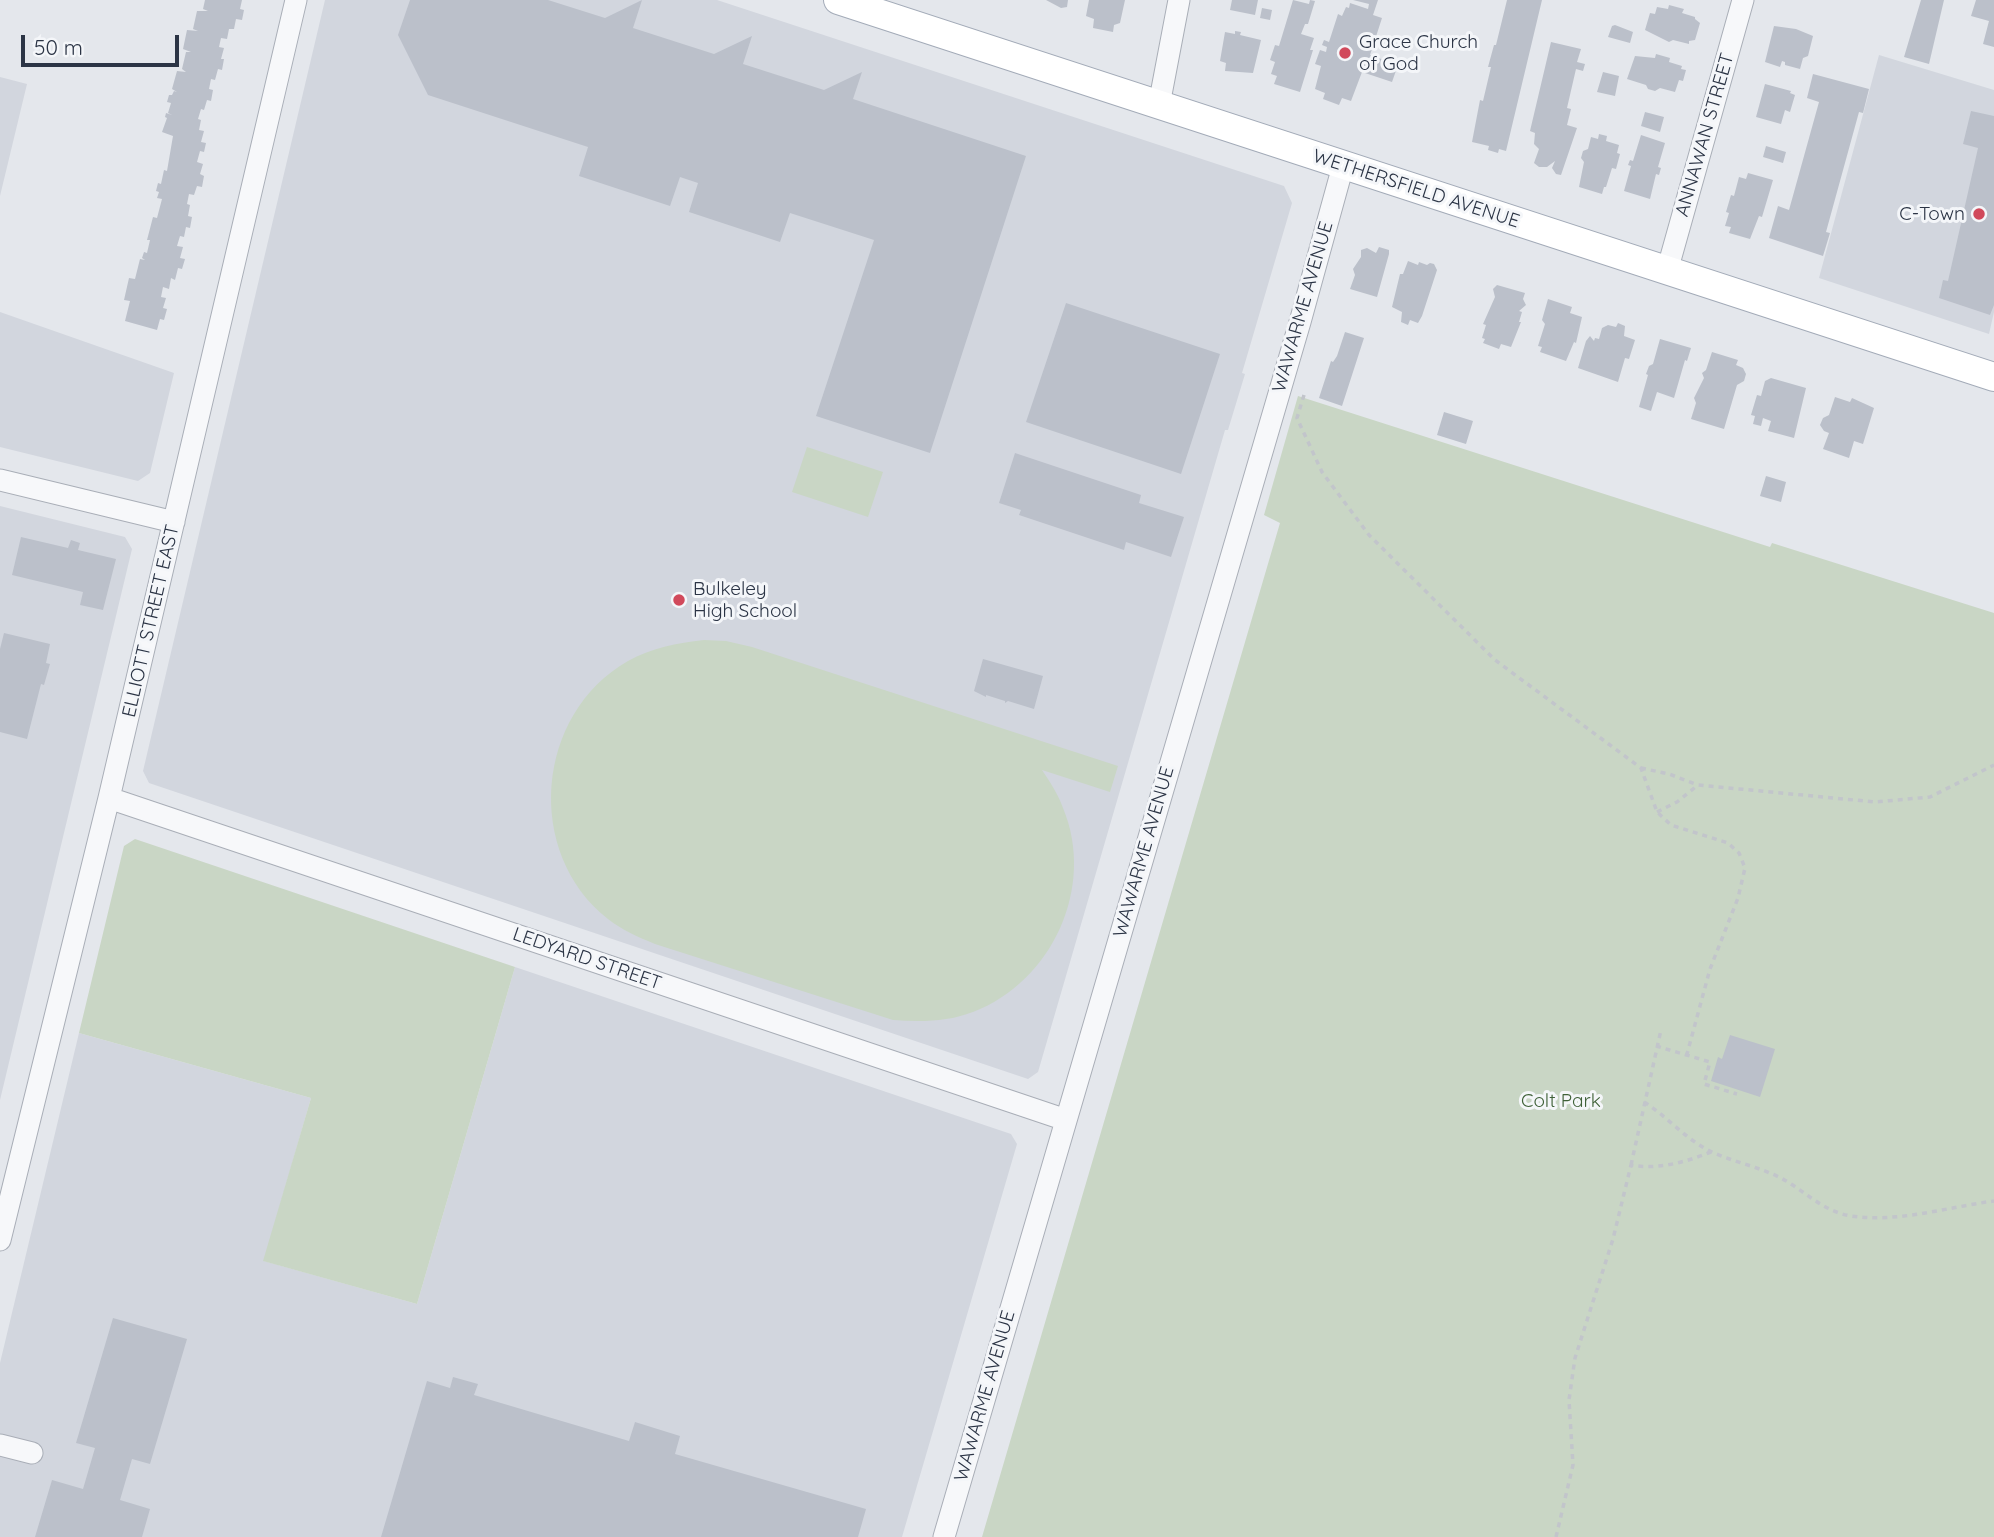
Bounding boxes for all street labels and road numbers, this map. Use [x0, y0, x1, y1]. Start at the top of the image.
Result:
street label: ANNAWAN STREET [1671, 51, 1739, 219]
street label: WETHERSFIELD AVENUE [1310, 145, 1522, 233]
street label: WAWARME AVENUE [1268, 219, 1338, 395]
street label: ELLIOTT STREET EAST [118, 522, 184, 720]
street label: WAWARME AVENUE [1109, 764, 1179, 940]
street label: LEDYARD STREET [510, 923, 664, 995]
street label: WAWARME AVENUE [950, 1308, 1020, 1484]

